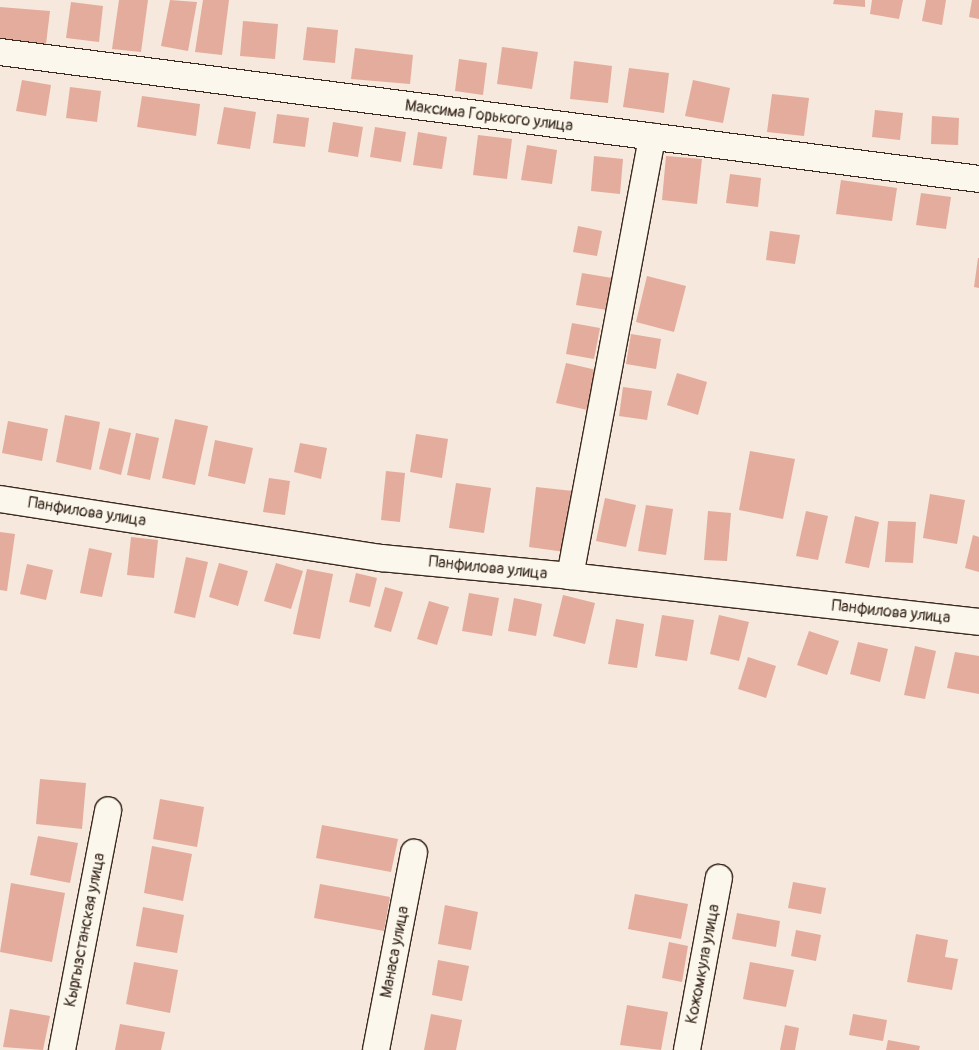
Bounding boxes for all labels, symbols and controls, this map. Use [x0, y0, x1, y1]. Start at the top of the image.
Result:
street label: Максима Горького улица [404, 96, 574, 136]
street label: Панфилова улица [27, 493, 147, 531]
street label: Панфилова улица [428, 552, 548, 584]
street label: Панфилова улица [831, 596, 951, 628]
street label: Кыргызстанская улица [61, 851, 109, 1009]
street label: Кожомкула улица [682, 903, 724, 1025]
street label: Манаса улица [377, 904, 413, 1000]

